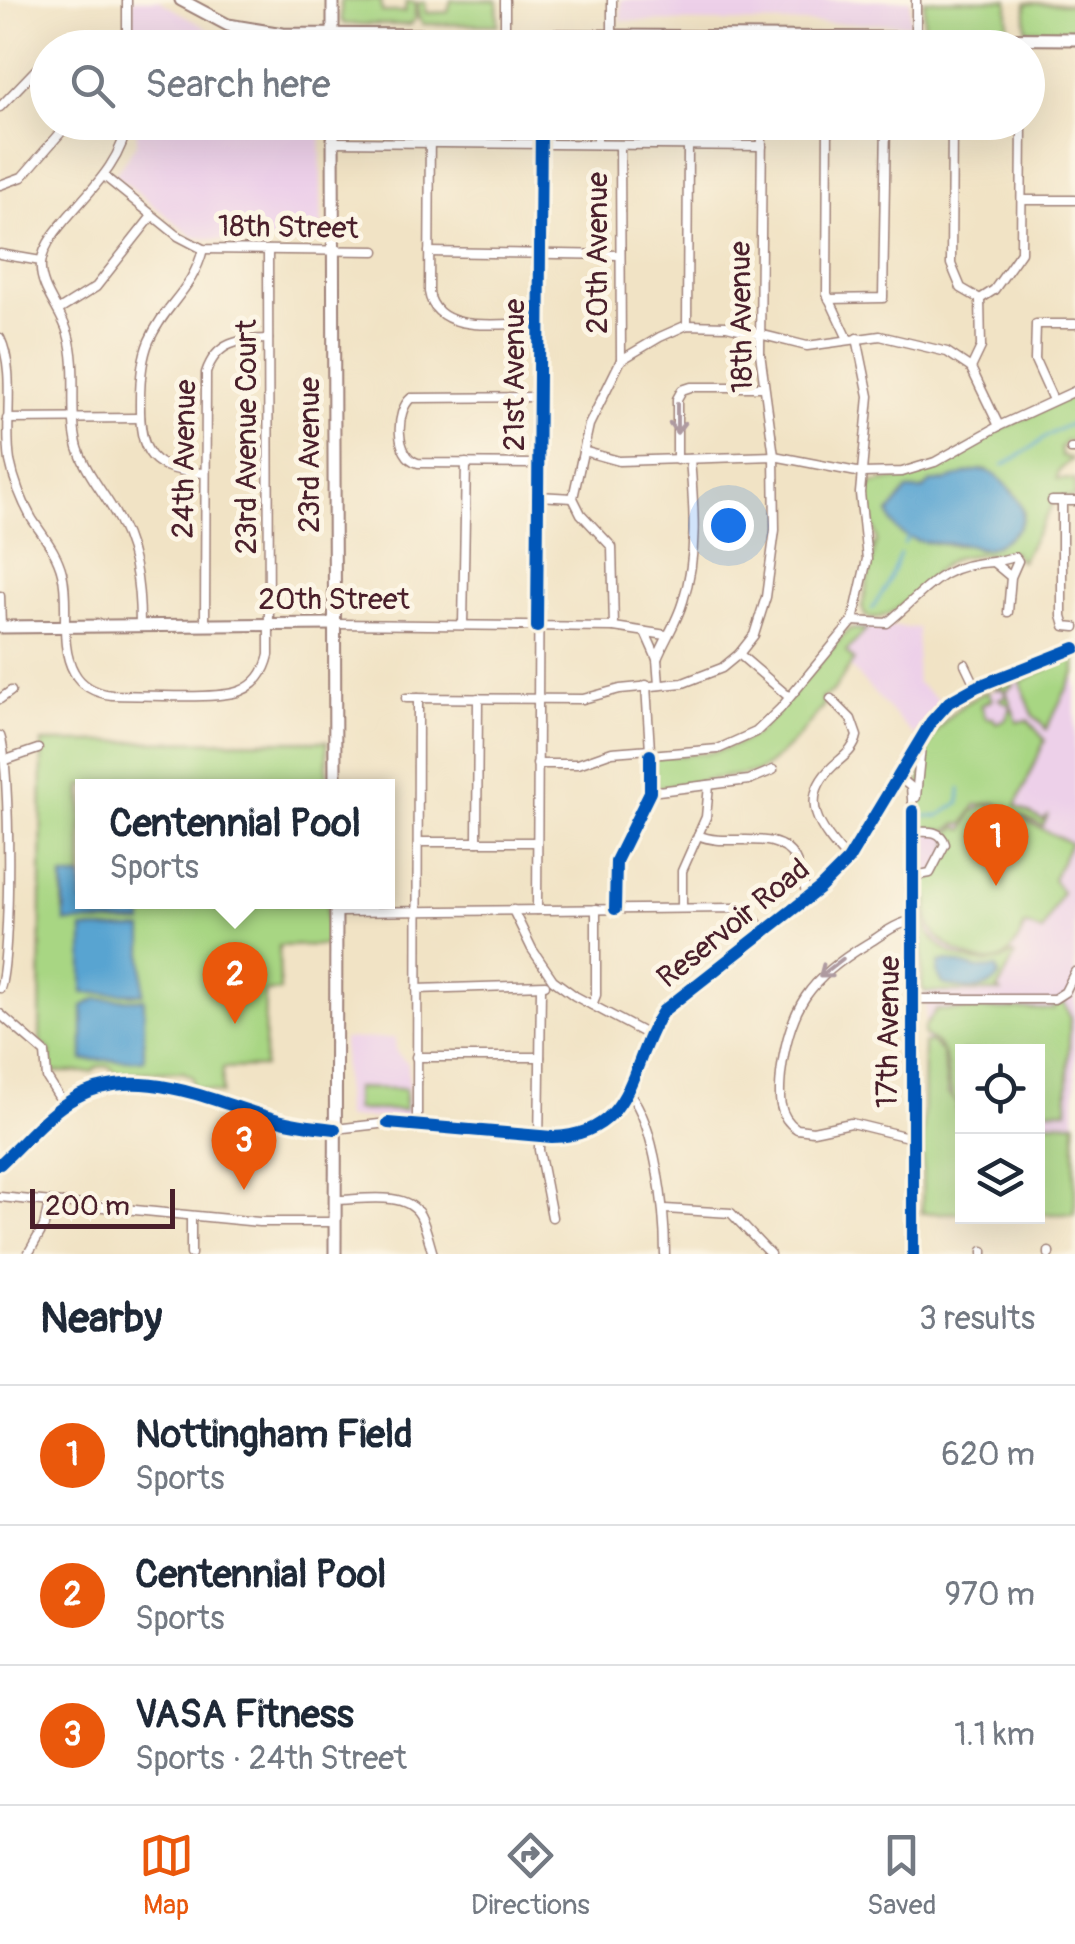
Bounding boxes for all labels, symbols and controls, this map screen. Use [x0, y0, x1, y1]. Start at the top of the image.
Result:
search box [30, 30, 1045, 140]
icon: search [65, 58, 120, 113]
text: Search here [145, 61, 331, 109]
street label: 20th Avenue [579, 172, 616, 334]
street label: 18th Street [217, 208, 360, 247]
street label: 18th Avenue [722, 241, 761, 393]
street label: 21st Avenue [496, 298, 533, 451]
street label: 23rd Avenue Court [228, 319, 265, 555]
street label: 23rd Avenue [291, 377, 328, 533]
street label: 24th Avenue [165, 379, 204, 539]
one-way arrow [668, 402, 686, 434]
your location [703, 500, 754, 551]
street label: 20th Street [258, 581, 411, 618]
popup [75, 779, 395, 909]
text: Centennial Pool [109, 800, 361, 848]
pin: 1 [964, 804, 1028, 886]
text: Sports [109, 848, 199, 888]
street label: Reservoir Road [650, 851, 817, 996]
pin: 2 [202, 942, 268, 1024]
street label: 17th Avenue [869, 955, 908, 1109]
one-way arrow [819, 957, 845, 979]
map controls [955, 1044, 1045, 1224]
button: locate [955, 1044, 1045, 1134]
pin: 3 [212, 1108, 276, 1190]
button: layers [955, 1134, 1045, 1224]
scale bar [30, 1184, 175, 1228]
text: 200 m [45, 1189, 130, 1224]
text: Nearby [40, 1293, 162, 1345]
text: 3 results [919, 1299, 1035, 1339]
text: Nottingham Field [135, 1411, 413, 1459]
text: 1 [66, 1435, 79, 1475]
text: 620 m [941, 1435, 1035, 1475]
text: Sports [135, 1459, 225, 1499]
text: Centennial Pool [135, 1551, 386, 1599]
text: 2 [64, 1575, 81, 1615]
text: 970 m [944, 1575, 1035, 1615]
text: Sports [135, 1599, 225, 1639]
text: VASA Fitness [135, 1691, 354, 1739]
text: 3 [64, 1715, 81, 1755]
text: 1.1 km [954, 1715, 1035, 1755]
text: Sports · 24th Street [135, 1739, 407, 1779]
tab: Map [139, 1828, 194, 1923]
tab: Directions [471, 1828, 590, 1923]
tab: Saved [867, 1828, 936, 1923]

